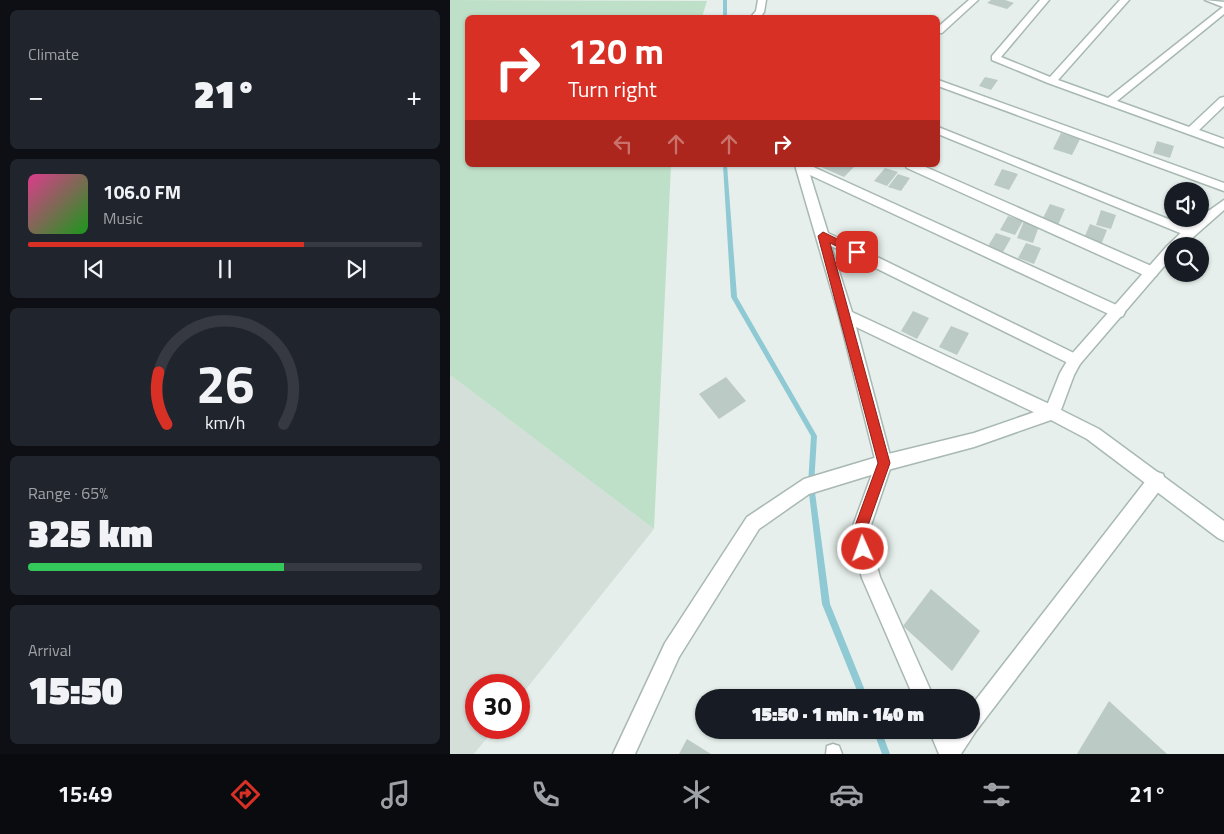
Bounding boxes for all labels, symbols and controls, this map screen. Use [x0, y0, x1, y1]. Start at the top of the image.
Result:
text: 120 m [568, 24, 664, 78]
icon: right [485, 35, 550, 100]
text: Climate [28, 42, 79, 66]
text: 21° [194, 65, 256, 123]
text: Turn right [568, 72, 657, 106]
text: − [28, 74, 44, 117]
text: + [406, 74, 422, 117]
icon: left [609, 130, 637, 158]
icon: ahead [662, 130, 690, 158]
icon: ahead [715, 130, 743, 158]
icon: right [768, 130, 796, 158]
text: 106.0 FM [103, 177, 181, 206]
map controls [1164, 182, 1209, 282]
button: sound [1164, 182, 1209, 227]
text: Music [103, 206, 143, 230]
pin [836, 231, 878, 273]
button: search [1164, 237, 1209, 282]
icon: arrive [843, 238, 871, 266]
icon: previous [80, 255, 108, 283]
icon: pause [211, 255, 239, 283]
icon: next [342, 255, 370, 283]
text: 26 [196, 344, 254, 423]
text: km/h [205, 409, 245, 436]
text: Range · 65% [28, 481, 108, 505]
text: 325 km [28, 504, 153, 562]
position arrow [836, 522, 888, 574]
text: Arrival [28, 638, 71, 662]
text: 15:50 [28, 661, 123, 719]
speed limit sign: 30 [465, 674, 530, 739]
text: 15:50 · 1 min · 140 m [751, 699, 924, 728]
text: 15:49 [58, 777, 113, 811]
icon: directions [228, 777, 263, 812]
icon: music [378, 777, 413, 812]
icon: phone [528, 777, 563, 812]
icon: climate [679, 777, 714, 812]
icon: car [829, 777, 864, 812]
icon: filters [979, 777, 1014, 812]
text: 21° [1129, 777, 1166, 811]

